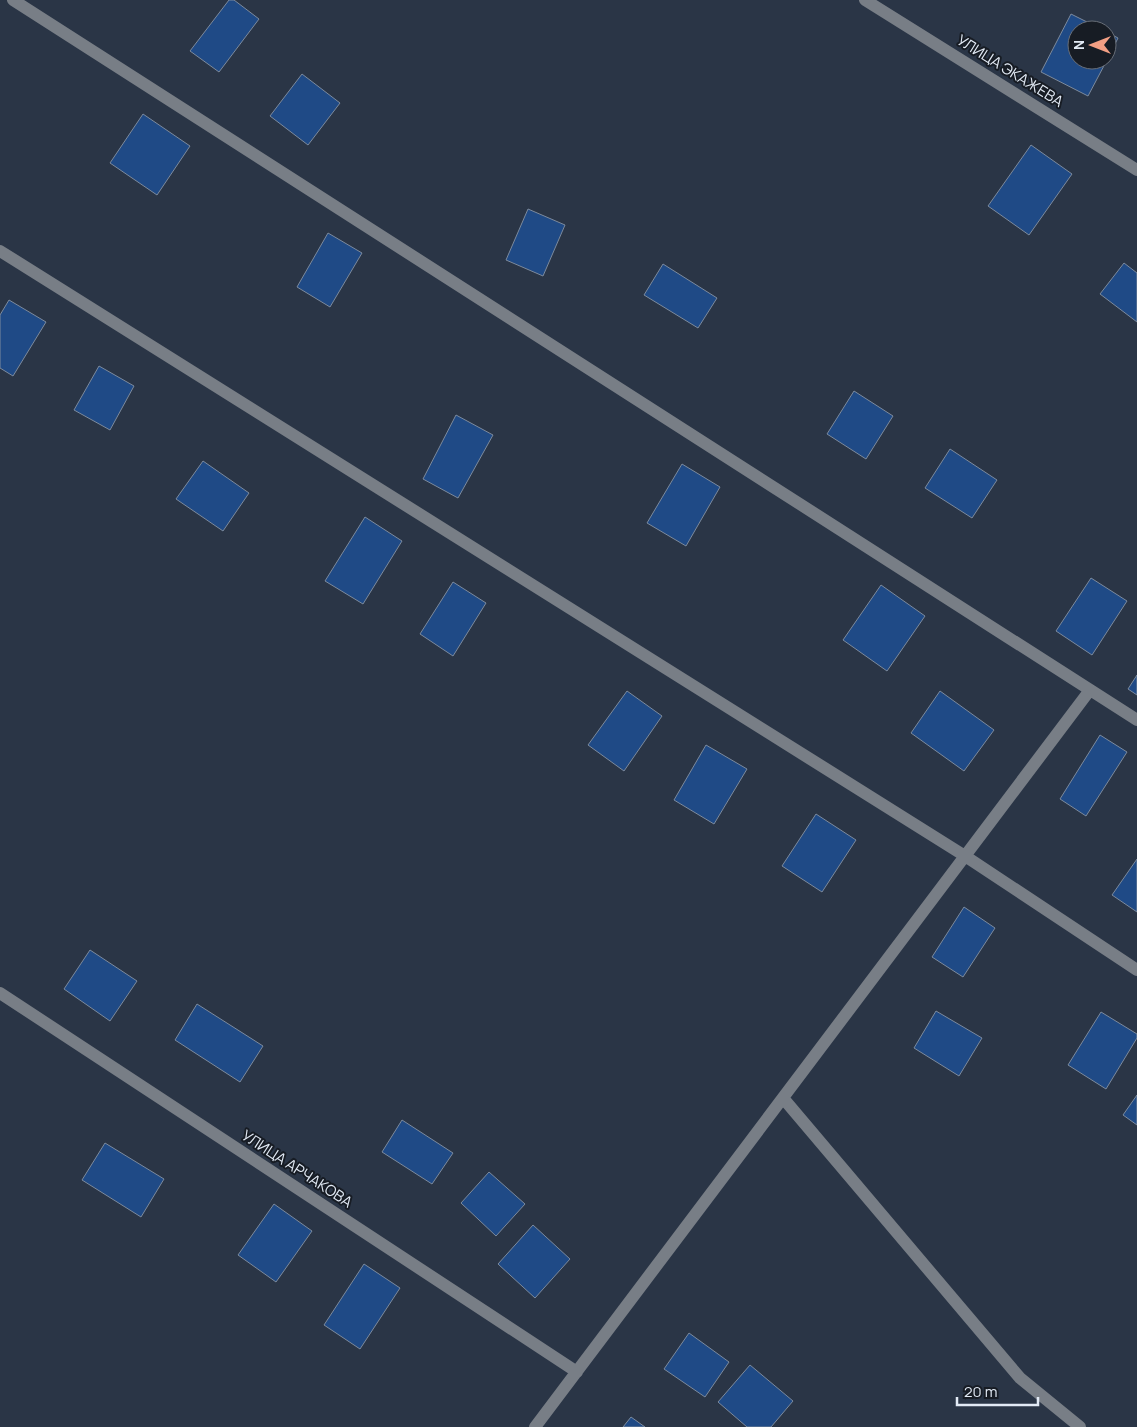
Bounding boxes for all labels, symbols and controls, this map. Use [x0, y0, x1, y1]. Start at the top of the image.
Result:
north arrow [1067, 20, 1117, 70]
street label: УЛИЦА ЭКАЖЕВА [953, 29, 1068, 112]
text: N [1069, 40, 1088, 50]
street label: УЛИЦА АРЧАКОВА [238, 1125, 357, 1213]
scale bar [957, 1374, 1038, 1406]
text: 20 m [964, 1381, 997, 1402]

